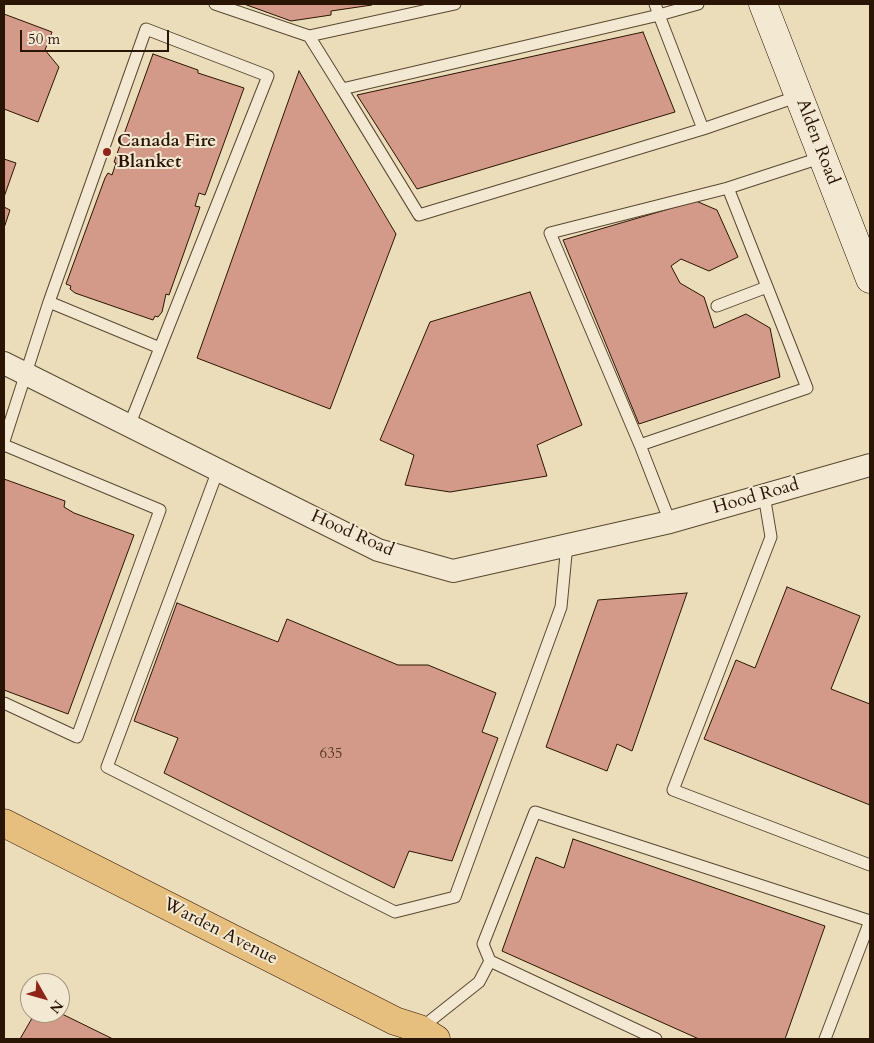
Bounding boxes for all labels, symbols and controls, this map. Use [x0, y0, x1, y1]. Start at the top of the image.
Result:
scale bar [22, 20, 171, 52]
text: 50 m [28, 29, 60, 49]
street label: Alden Road [791, 96, 843, 188]
place label: Canada Fire Blanket [117, 131, 216, 173]
marker: Canada Fire Blanket [101, 146, 113, 158]
street label: Hood Road [710, 474, 802, 520]
street label: Hood Road [307, 506, 397, 562]
house number: 635 [319, 746, 343, 764]
street label: Warden Avenue [159, 894, 281, 970]
north arrow [20, 973, 70, 1023]
text: N [45, 996, 68, 1018]

